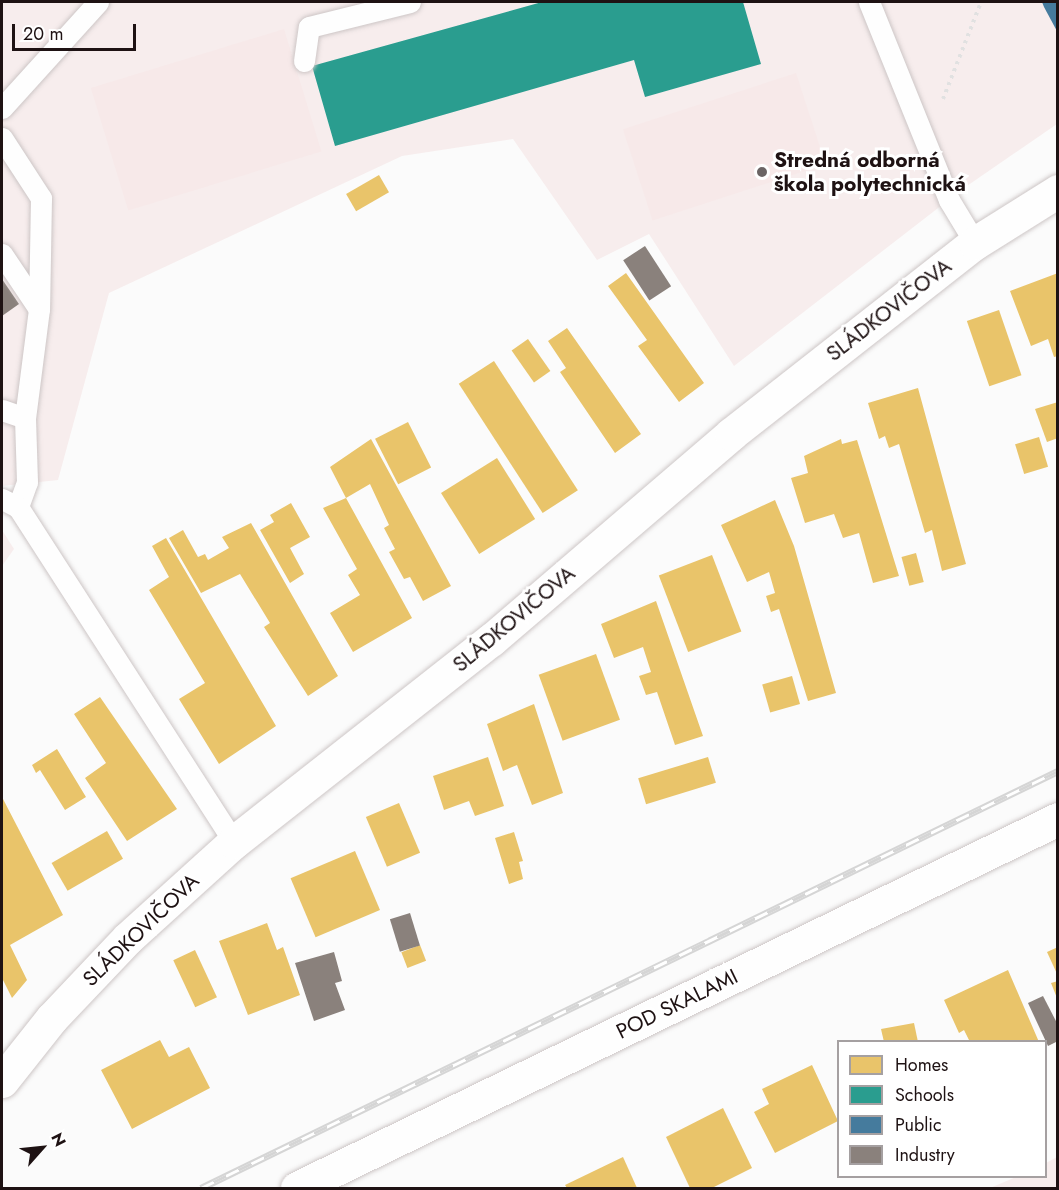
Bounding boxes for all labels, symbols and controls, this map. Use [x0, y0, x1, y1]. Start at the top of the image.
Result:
scale bar [15, 12, 140, 50]
text: 20 m [23, 21, 63, 47]
place label: Stredná odborná škola polytechnická [774, 147, 966, 197]
marker: Stredná odborná škola polytechnická [755, 165, 769, 179]
street label: SLÁDKOVIČOVA [822, 253, 956, 367]
street label: SLÁDKOVIČOVA [448, 561, 580, 677]
street label: SLÁDKOVIČOVA [78, 868, 204, 992]
street label: POD SKALAMI [612, 964, 742, 1044]
legend [837, 1040, 1047, 1178]
text: Homes [895, 1052, 948, 1078]
text: Schools [895, 1082, 954, 1108]
text: Public [895, 1112, 942, 1138]
north arrow [12, 1118, 72, 1178]
text: N [45, 1129, 72, 1150]
text: Industry [895, 1142, 955, 1168]

